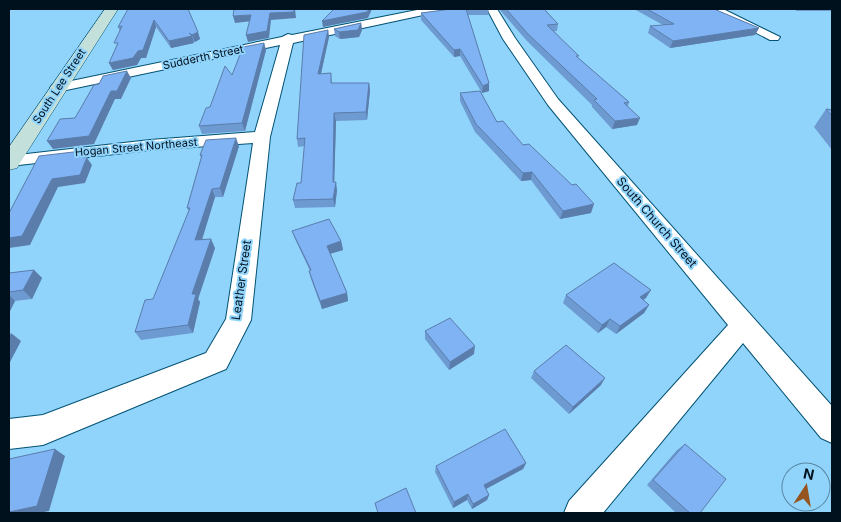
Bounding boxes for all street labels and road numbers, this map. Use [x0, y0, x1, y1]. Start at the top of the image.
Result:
street label: Sudderth Street [161, 42, 245, 72]
street label: South Lee Street [30, 46, 89, 126]
street label: Hogan Street Northeast [74, 135, 198, 159]
street label: South Church Street [614, 174, 700, 270]
street label: Leather Street [228, 239, 254, 321]

